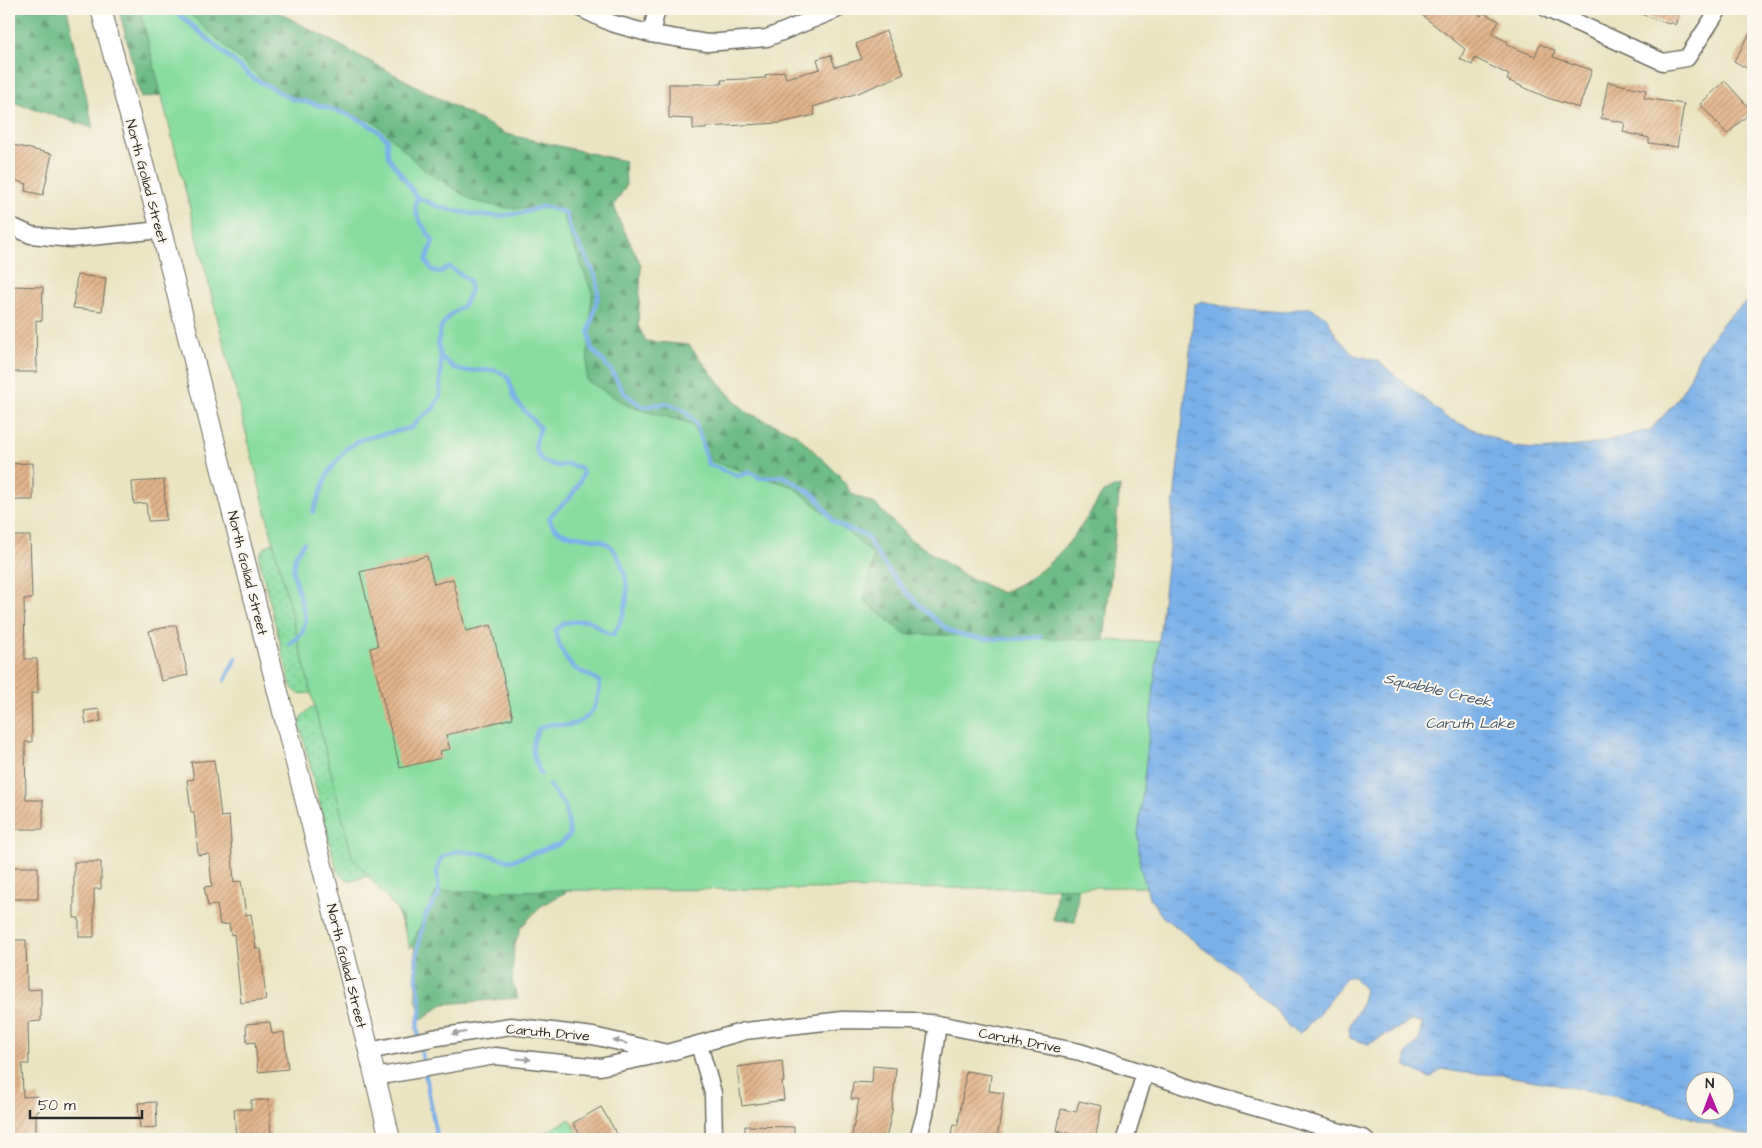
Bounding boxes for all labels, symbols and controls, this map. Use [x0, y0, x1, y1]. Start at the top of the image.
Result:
street label: North Goliad Street [120, 117, 172, 246]
street label: North Goliad Street [222, 509, 272, 638]
water label: Squabble Creek [1382, 668, 1495, 713]
water label: Caruth Lake [1426, 713, 1515, 734]
street label: North Goliad Street [321, 902, 371, 1031]
street label: Caruth Drive [505, 1019, 591, 1047]
street label: Caruth Drive [977, 1023, 1063, 1059]
one-way arrow [451, 1030, 467, 1038]
one-way arrow [612, 1038, 627, 1046]
one-way arrow [516, 1055, 532, 1063]
north arrow [1684, 1070, 1734, 1120]
text: N [1705, 1074, 1715, 1094]
scale bar [30, 1088, 142, 1120]
text: 50 m [38, 1095, 76, 1116]

